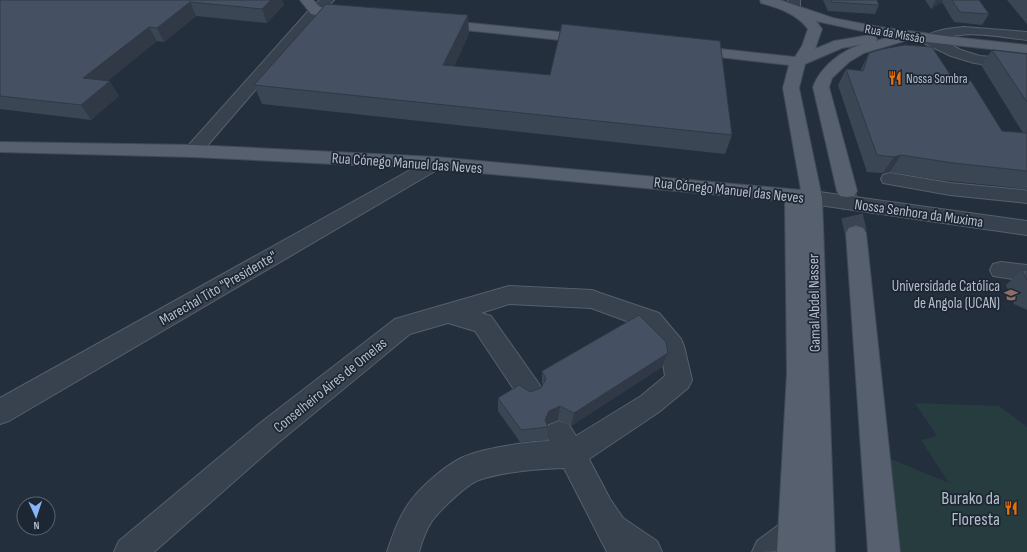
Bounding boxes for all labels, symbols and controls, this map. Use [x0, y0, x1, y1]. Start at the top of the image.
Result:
street label: Rua da Missão [864, 21, 926, 47]
restaurant icon: Nossa Sombra [887, 70, 903, 86]
place label: Nossa Sombra [906, 71, 967, 87]
street label: Rua Cónego Manuel das Neves [331, 149, 483, 178]
street label: Rua Cónego Manuel das Neves [653, 173, 805, 208]
street label: Nossa Senhora da Muxima [853, 195, 985, 232]
street label: Marechal Tito "Presidente" [156, 247, 280, 330]
street label: Gamal Abdel Nasser [804, 253, 825, 352]
place label: Universidade Católica de Angola (UCAN) [892, 277, 1000, 313]
school or university icon: Universidade Católica de Angola (UCAN) [1003, 287, 1019, 303]
street label: Conselheiro Aires de Omelas [270, 334, 391, 437]
place label: Burako da Floresta [941, 488, 1000, 530]
north arrow [16, 496, 56, 536]
restaurant icon: Burako da Floresta [1003, 500, 1019, 516]
text: N [33, 519, 40, 532]

